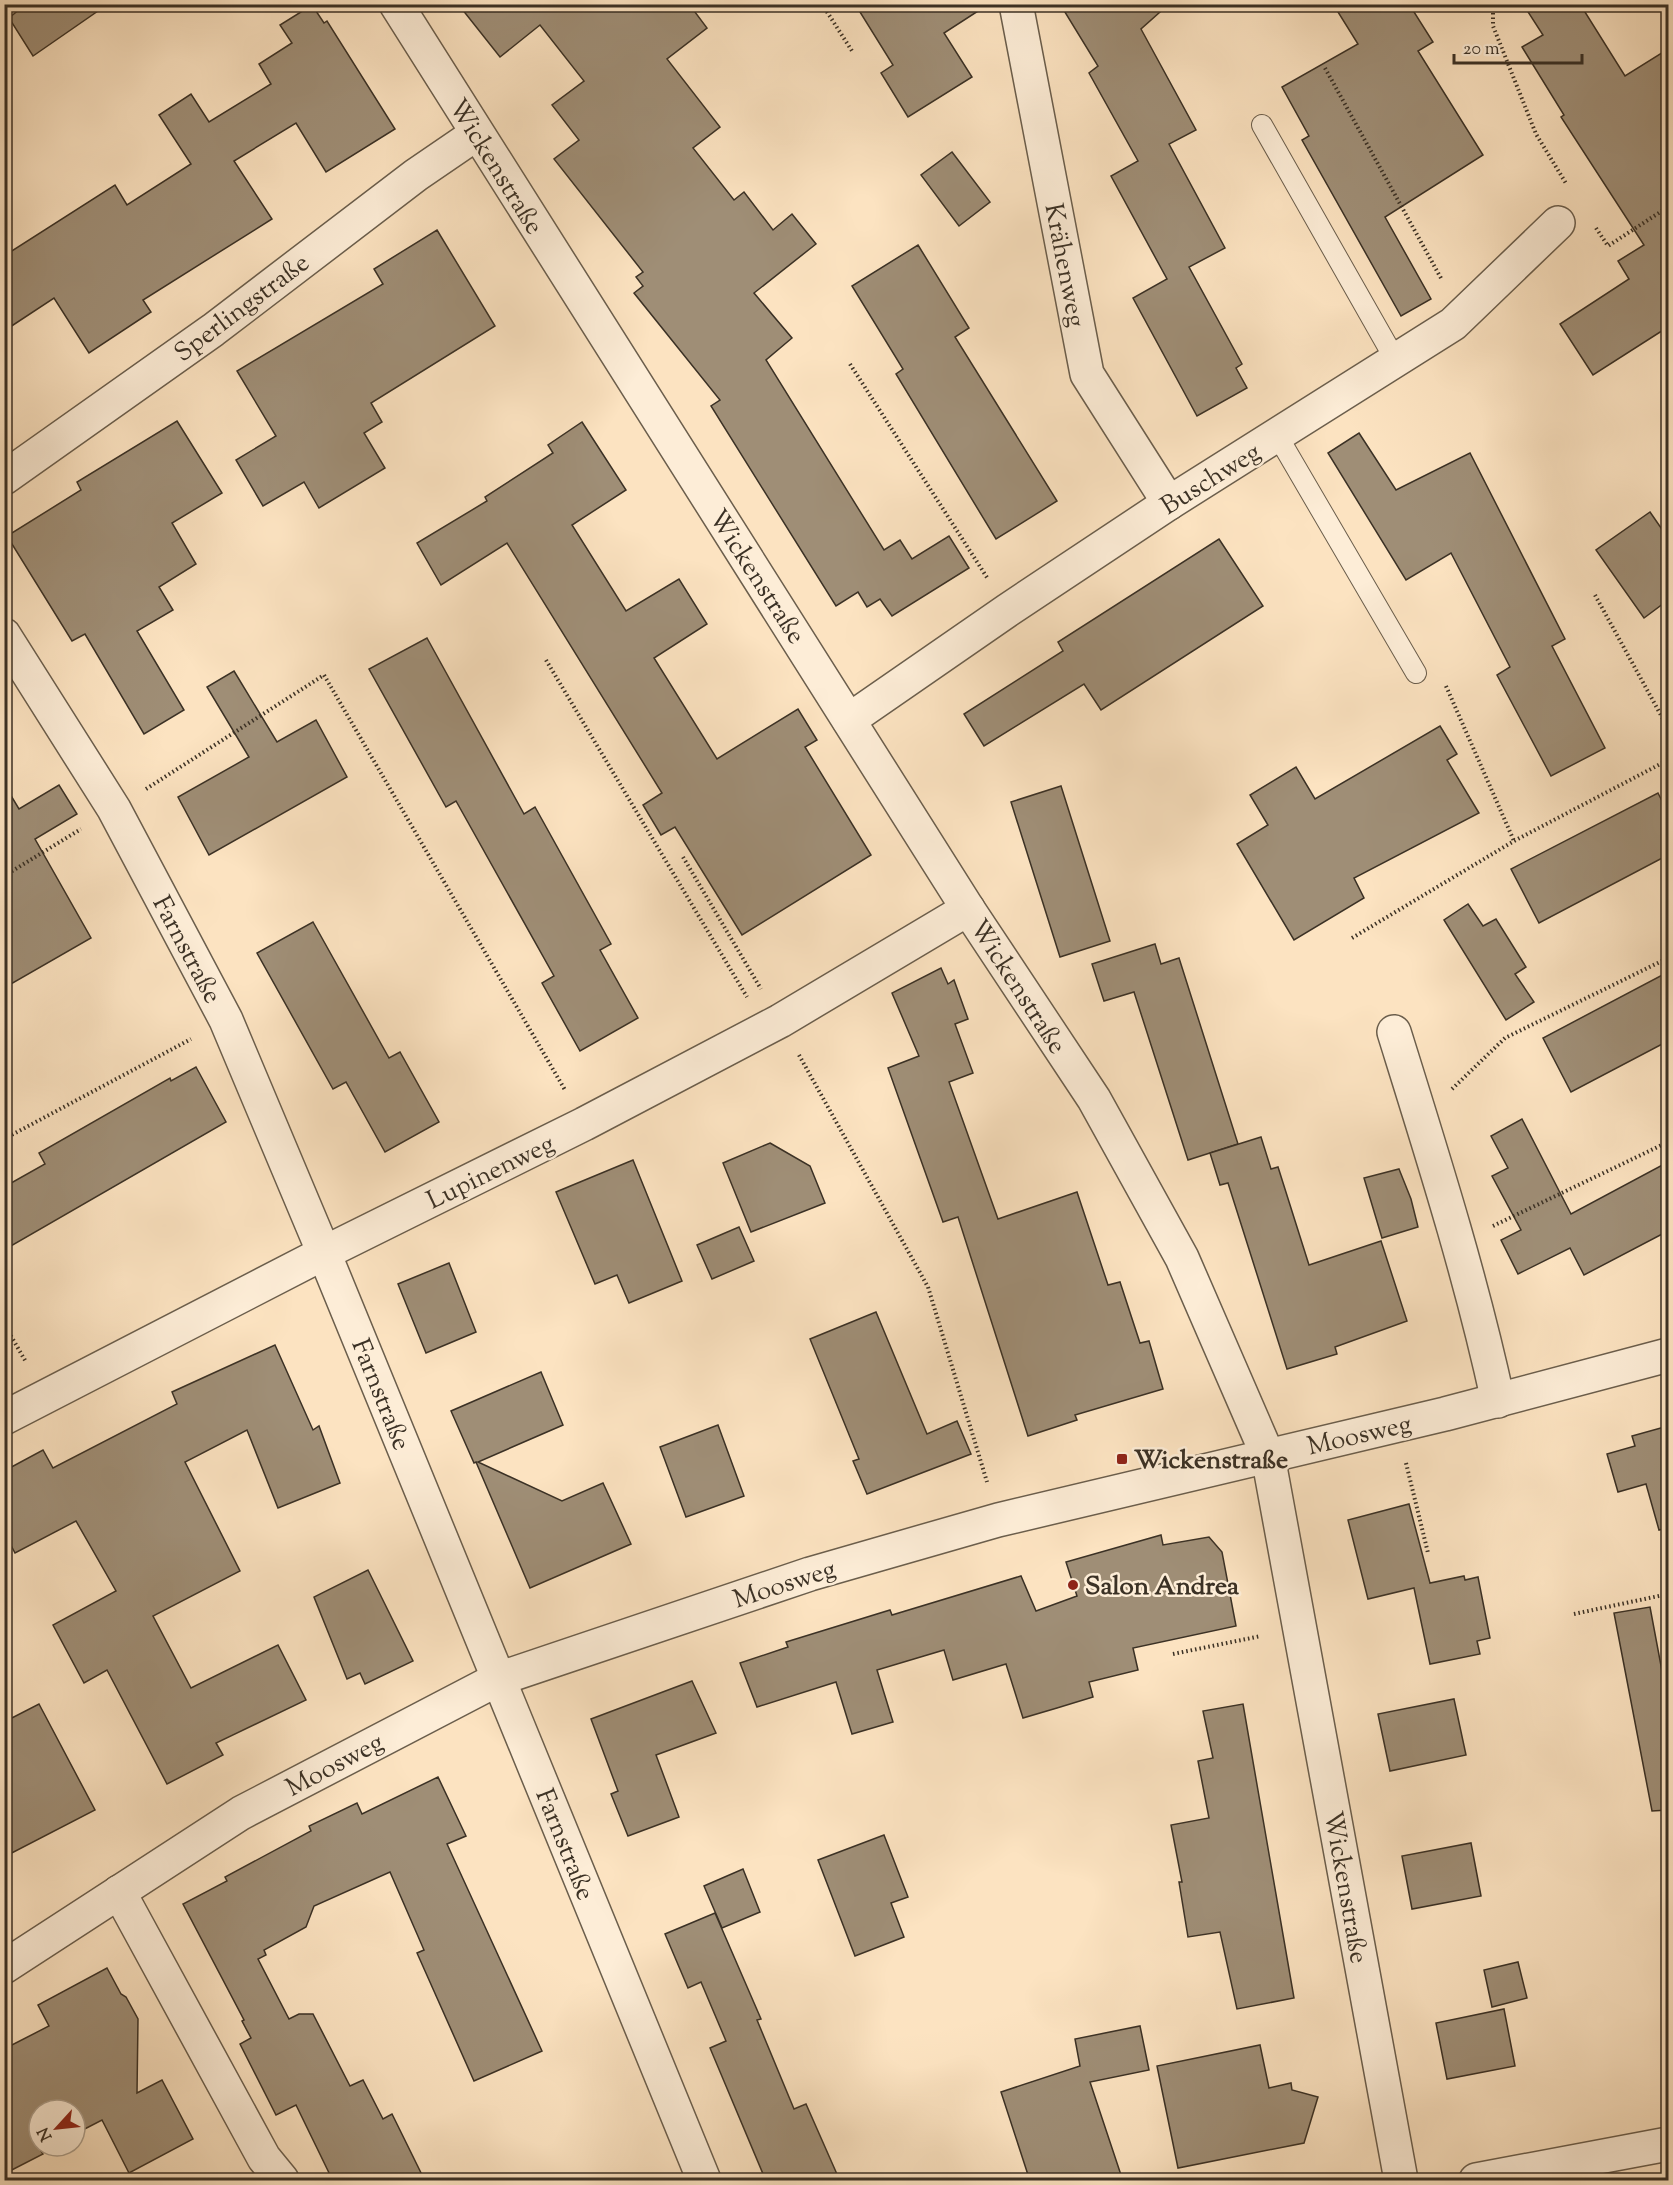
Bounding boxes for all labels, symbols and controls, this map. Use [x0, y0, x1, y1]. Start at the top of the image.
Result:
scale bar [1454, 27, 1582, 65]
text: 20 m [1463, 37, 1500, 63]
street label: Wickenstraße [438, 92, 551, 242]
street label: Krähenweg [1033, 200, 1094, 330]
street label: Sperlingstraße [167, 246, 318, 372]
street label: Buschweg [1154, 435, 1268, 525]
street label: Wickenstraße [698, 503, 813, 652]
street label: Farnstraße [142, 890, 230, 1011]
street label: Wickenstraße [959, 913, 1074, 1062]
street label: Lupinenweg [421, 1126, 561, 1220]
street label: Farnstraße [341, 1334, 419, 1456]
street label: Moosweg [1304, 1407, 1415, 1466]
place label: Wickenstraße [1134, 1443, 1288, 1480]
marker: Wickenstraße [1115, 1452, 1129, 1466]
street label: Moosweg [729, 1551, 841, 1619]
place label: Salon Andrea [1085, 1569, 1239, 1606]
marker: Salon Andrea [1066, 1578, 1080, 1592]
street label: Moosweg [280, 1725, 391, 1807]
street label: Farnstraße [525, 1784, 603, 1906]
street label: Wickenstraße [1313, 1808, 1376, 1967]
north arrow [27, 2098, 87, 2158]
text: N [33, 2123, 59, 2145]

